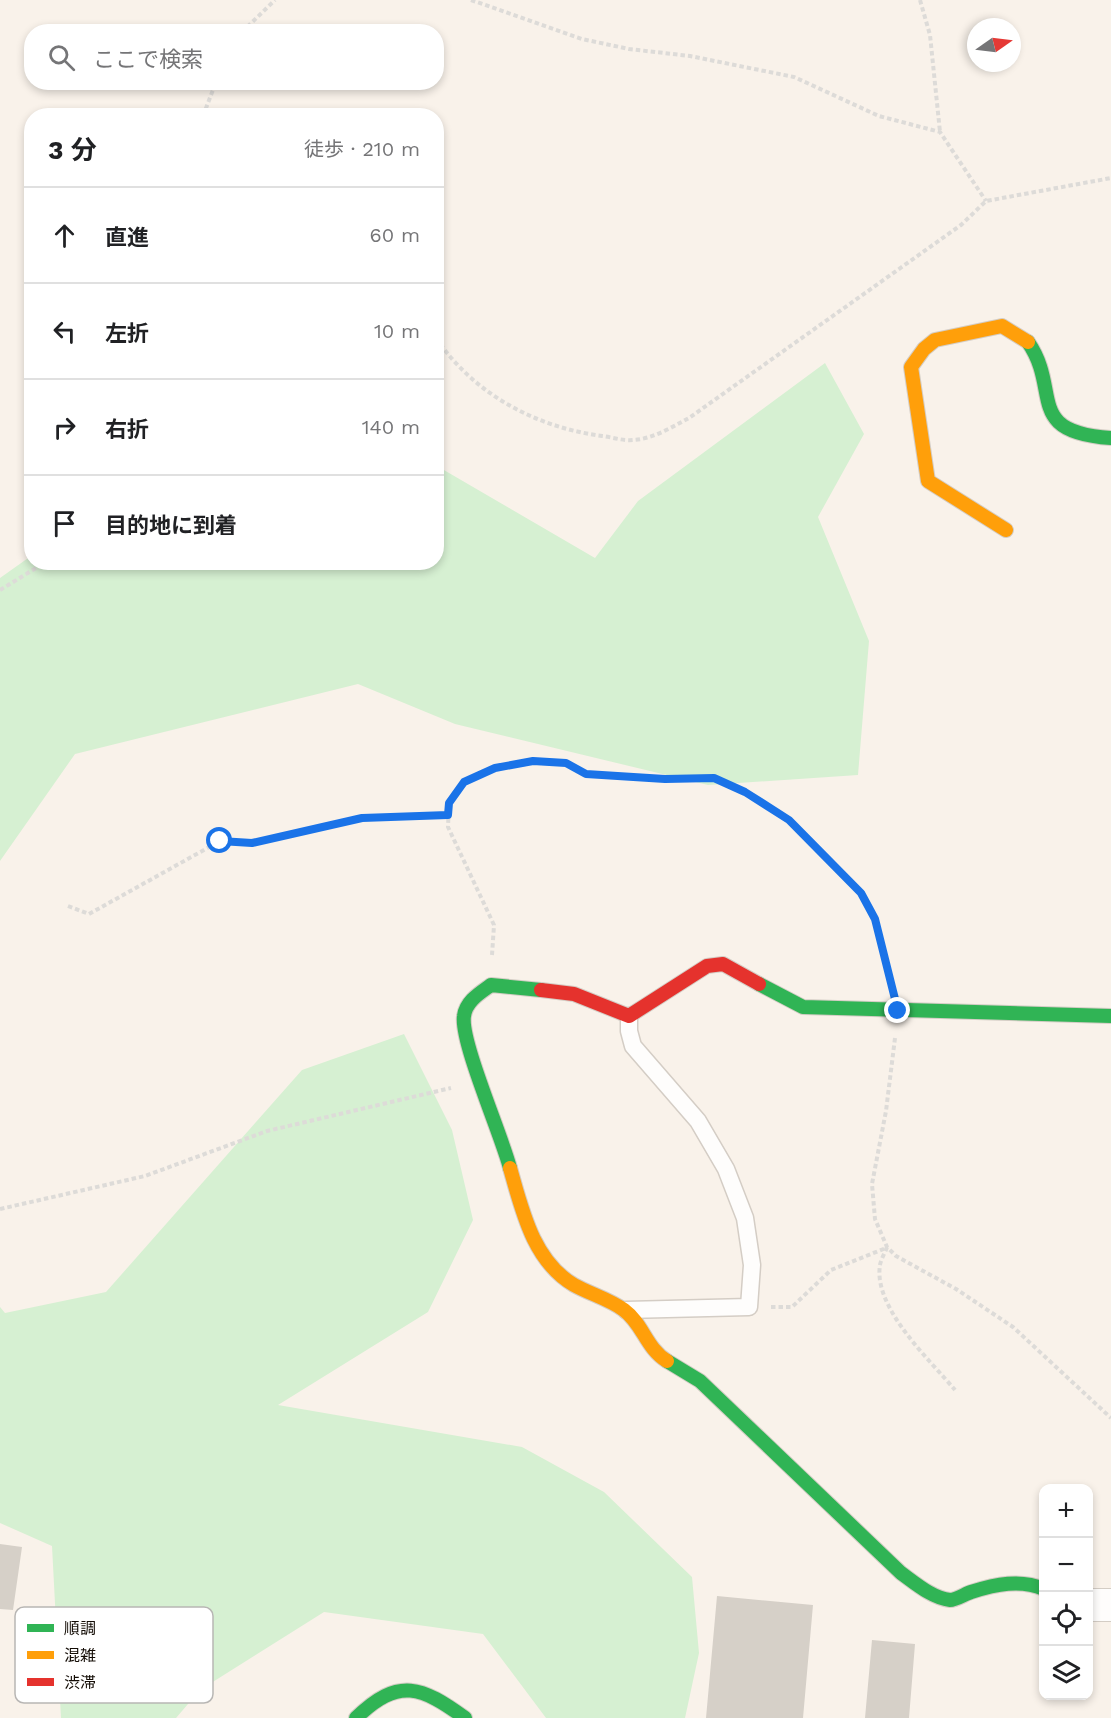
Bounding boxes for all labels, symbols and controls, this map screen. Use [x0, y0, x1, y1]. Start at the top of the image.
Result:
north arrow [967, 18, 1021, 72]
search box [24, 24, 444, 90]
icon: search [45, 41, 78, 74]
text: ここで検索 [93, 47, 203, 72]
text: 3 分 [48, 135, 97, 165]
text: 徒歩 · 210 m [304, 137, 420, 161]
icon: ahead [48, 219, 81, 252]
text: 60 m [370, 223, 420, 247]
text: 直進 [105, 225, 149, 250]
icon: left [48, 315, 81, 348]
text: 10 m [374, 319, 420, 343]
text: 左折 [105, 321, 149, 346]
icon: right [48, 411, 81, 444]
text: 140 m [362, 415, 420, 439]
text: 右折 [105, 417, 149, 442]
icon: arrive [48, 507, 81, 540]
text: 目的地に到着 [105, 513, 237, 538]
route start [206, 827, 232, 853]
route end [884, 997, 910, 1023]
map controls [1039, 1484, 1093, 1700]
button: + [1039, 1484, 1093, 1538]
button: − [1039, 1538, 1093, 1592]
button: locate [1039, 1592, 1093, 1646]
legend [15, 1607, 213, 1703]
text: 順調 [64, 1619, 96, 1638]
text: 混雑 [64, 1646, 96, 1665]
button: layers [1039, 1646, 1093, 1700]
text: 渋滞 [64, 1673, 96, 1692]

